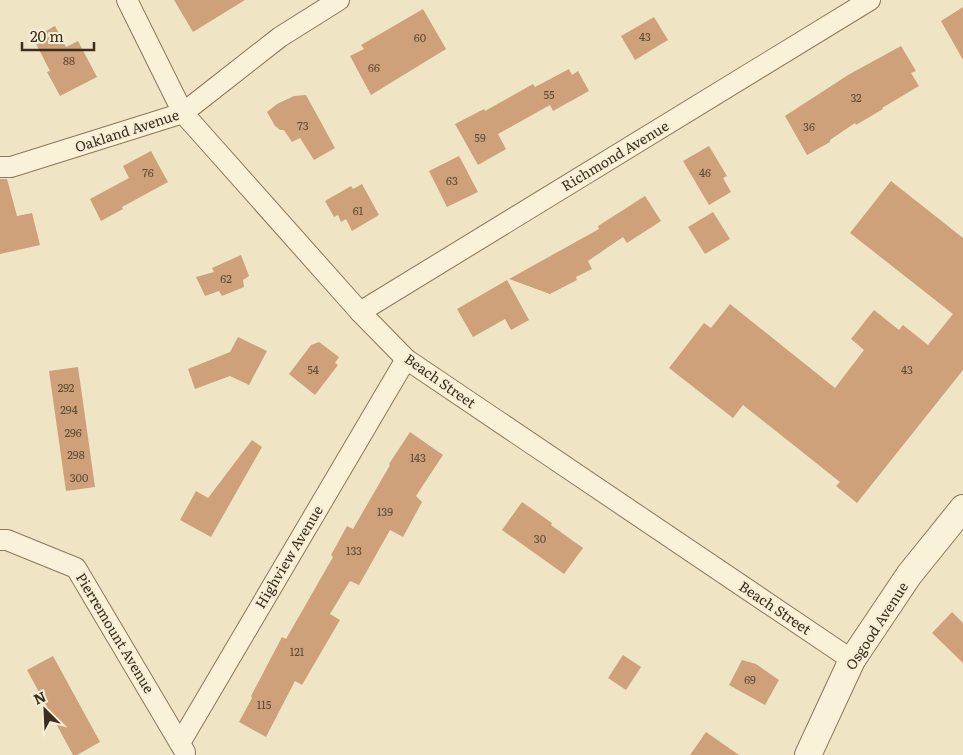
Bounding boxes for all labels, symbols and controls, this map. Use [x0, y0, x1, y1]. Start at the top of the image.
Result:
scale bar [22, 20, 95, 52]
text: 20 m [30, 24, 64, 47]
house number: 43 [639, 28, 651, 44]
house number: 60 [414, 29, 426, 45]
house number: 88 [63, 52, 75, 68]
house number: 66 [368, 59, 380, 75]
house number: 55 [543, 86, 555, 102]
house number: 32 [850, 89, 862, 105]
street label: Oakland Avenue [72, 104, 181, 156]
street label: Richmond Avenue [557, 115, 672, 195]
house number: 73 [297, 117, 309, 133]
house number: 36 [803, 118, 815, 134]
house number: 59 [474, 129, 486, 145]
house number: 76 [142, 164, 154, 180]
house number: 46 [699, 164, 711, 180]
house number: 63 [446, 172, 458, 188]
house number: 61 [353, 202, 364, 218]
house number: 62 [220, 270, 232, 286]
street label: Beach Street [401, 348, 481, 412]
house number: 54 [307, 361, 319, 377]
house number: 43 [901, 361, 913, 377]
house number: 292 [58, 379, 75, 395]
house number: 294 [60, 401, 78, 417]
house number: 296 [64, 424, 82, 440]
house number: 298 [67, 446, 85, 462]
house number: 143 [410, 449, 426, 465]
house number: 300 [70, 469, 88, 485]
street label: Highview Avenue [249, 501, 327, 612]
house number: 139 [377, 503, 393, 519]
house number: 30 [534, 530, 546, 546]
house number: 133 [346, 542, 362, 558]
street label: Pierremount Avenue [72, 568, 160, 697]
street label: Beach Street [736, 576, 816, 639]
street label: Osgood Avenue [840, 577, 912, 673]
house number: 121 [290, 643, 305, 659]
house number: 69 [744, 671, 756, 687]
north arrow [20, 685, 70, 735]
text: N [30, 686, 49, 709]
house number: 115 [257, 696, 272, 712]

